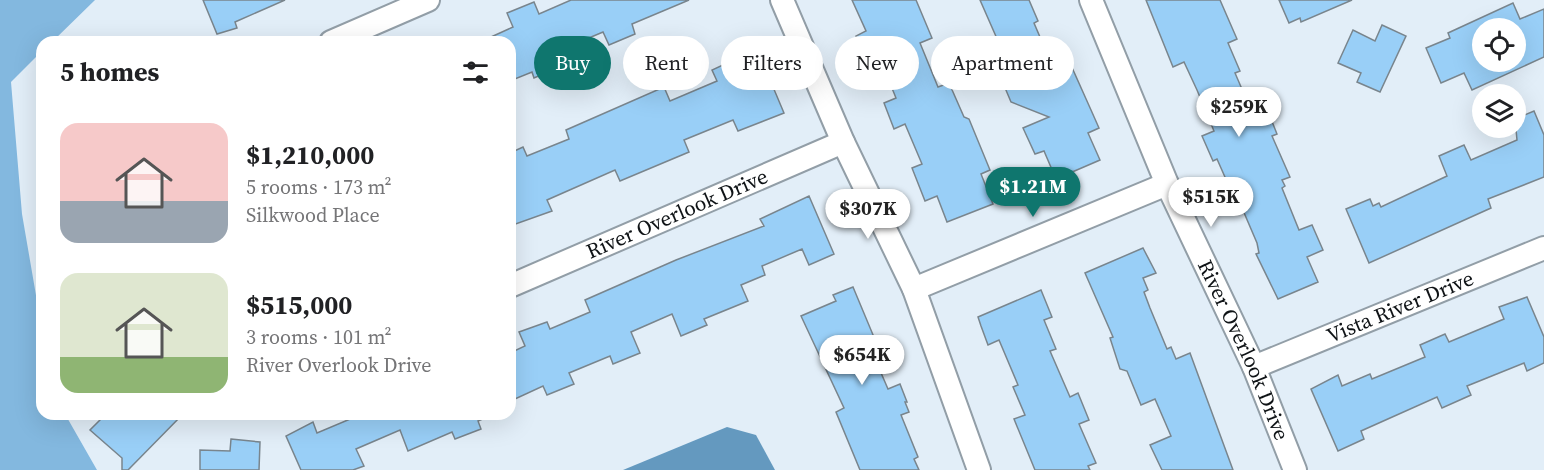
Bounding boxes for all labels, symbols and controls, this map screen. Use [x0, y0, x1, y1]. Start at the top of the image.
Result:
map controls [1472, 18, 1526, 138]
button: locate [1472, 18, 1526, 72]
chip: Buy [534, 36, 611, 90]
chip: Rent [623, 36, 709, 90]
chip: Filters [721, 36, 823, 90]
chip: New [835, 36, 919, 90]
chip: Apartment [931, 36, 1074, 90]
text: 5 homes [60, 54, 159, 90]
icon: filters [459, 56, 492, 89]
button: layers [1472, 84, 1526, 138]
pin: $259K [1197, 87, 1281, 138]
text: $259K [1210, 92, 1268, 120]
text: $1,210,000 [246, 137, 374, 173]
icon: home [108, 147, 180, 219]
street label: River Overlook Drive [582, 161, 772, 265]
pin: $1.21M [984, 167, 1082, 218]
text: $1.21M [999, 172, 1067, 200]
text: 5 rooms · 173 m² [246, 173, 392, 201]
pin: $515K [1169, 177, 1253, 228]
text: $515K [1182, 182, 1240, 210]
pin: $307K [826, 189, 910, 240]
text: $307K [839, 194, 897, 222]
text: Silkwood Place [246, 201, 380, 229]
street label: River Overlook Drive [1191, 255, 1297, 444]
street label: Vista River Drive [1322, 263, 1478, 350]
text: $515,000 [246, 287, 352, 323]
icon: home [108, 297, 180, 369]
text: 3 rooms · 101 m² [246, 323, 392, 351]
pin: $654K [820, 335, 904, 386]
text: $654K [833, 340, 891, 368]
text: River Overlook Drive [246, 351, 432, 379]

